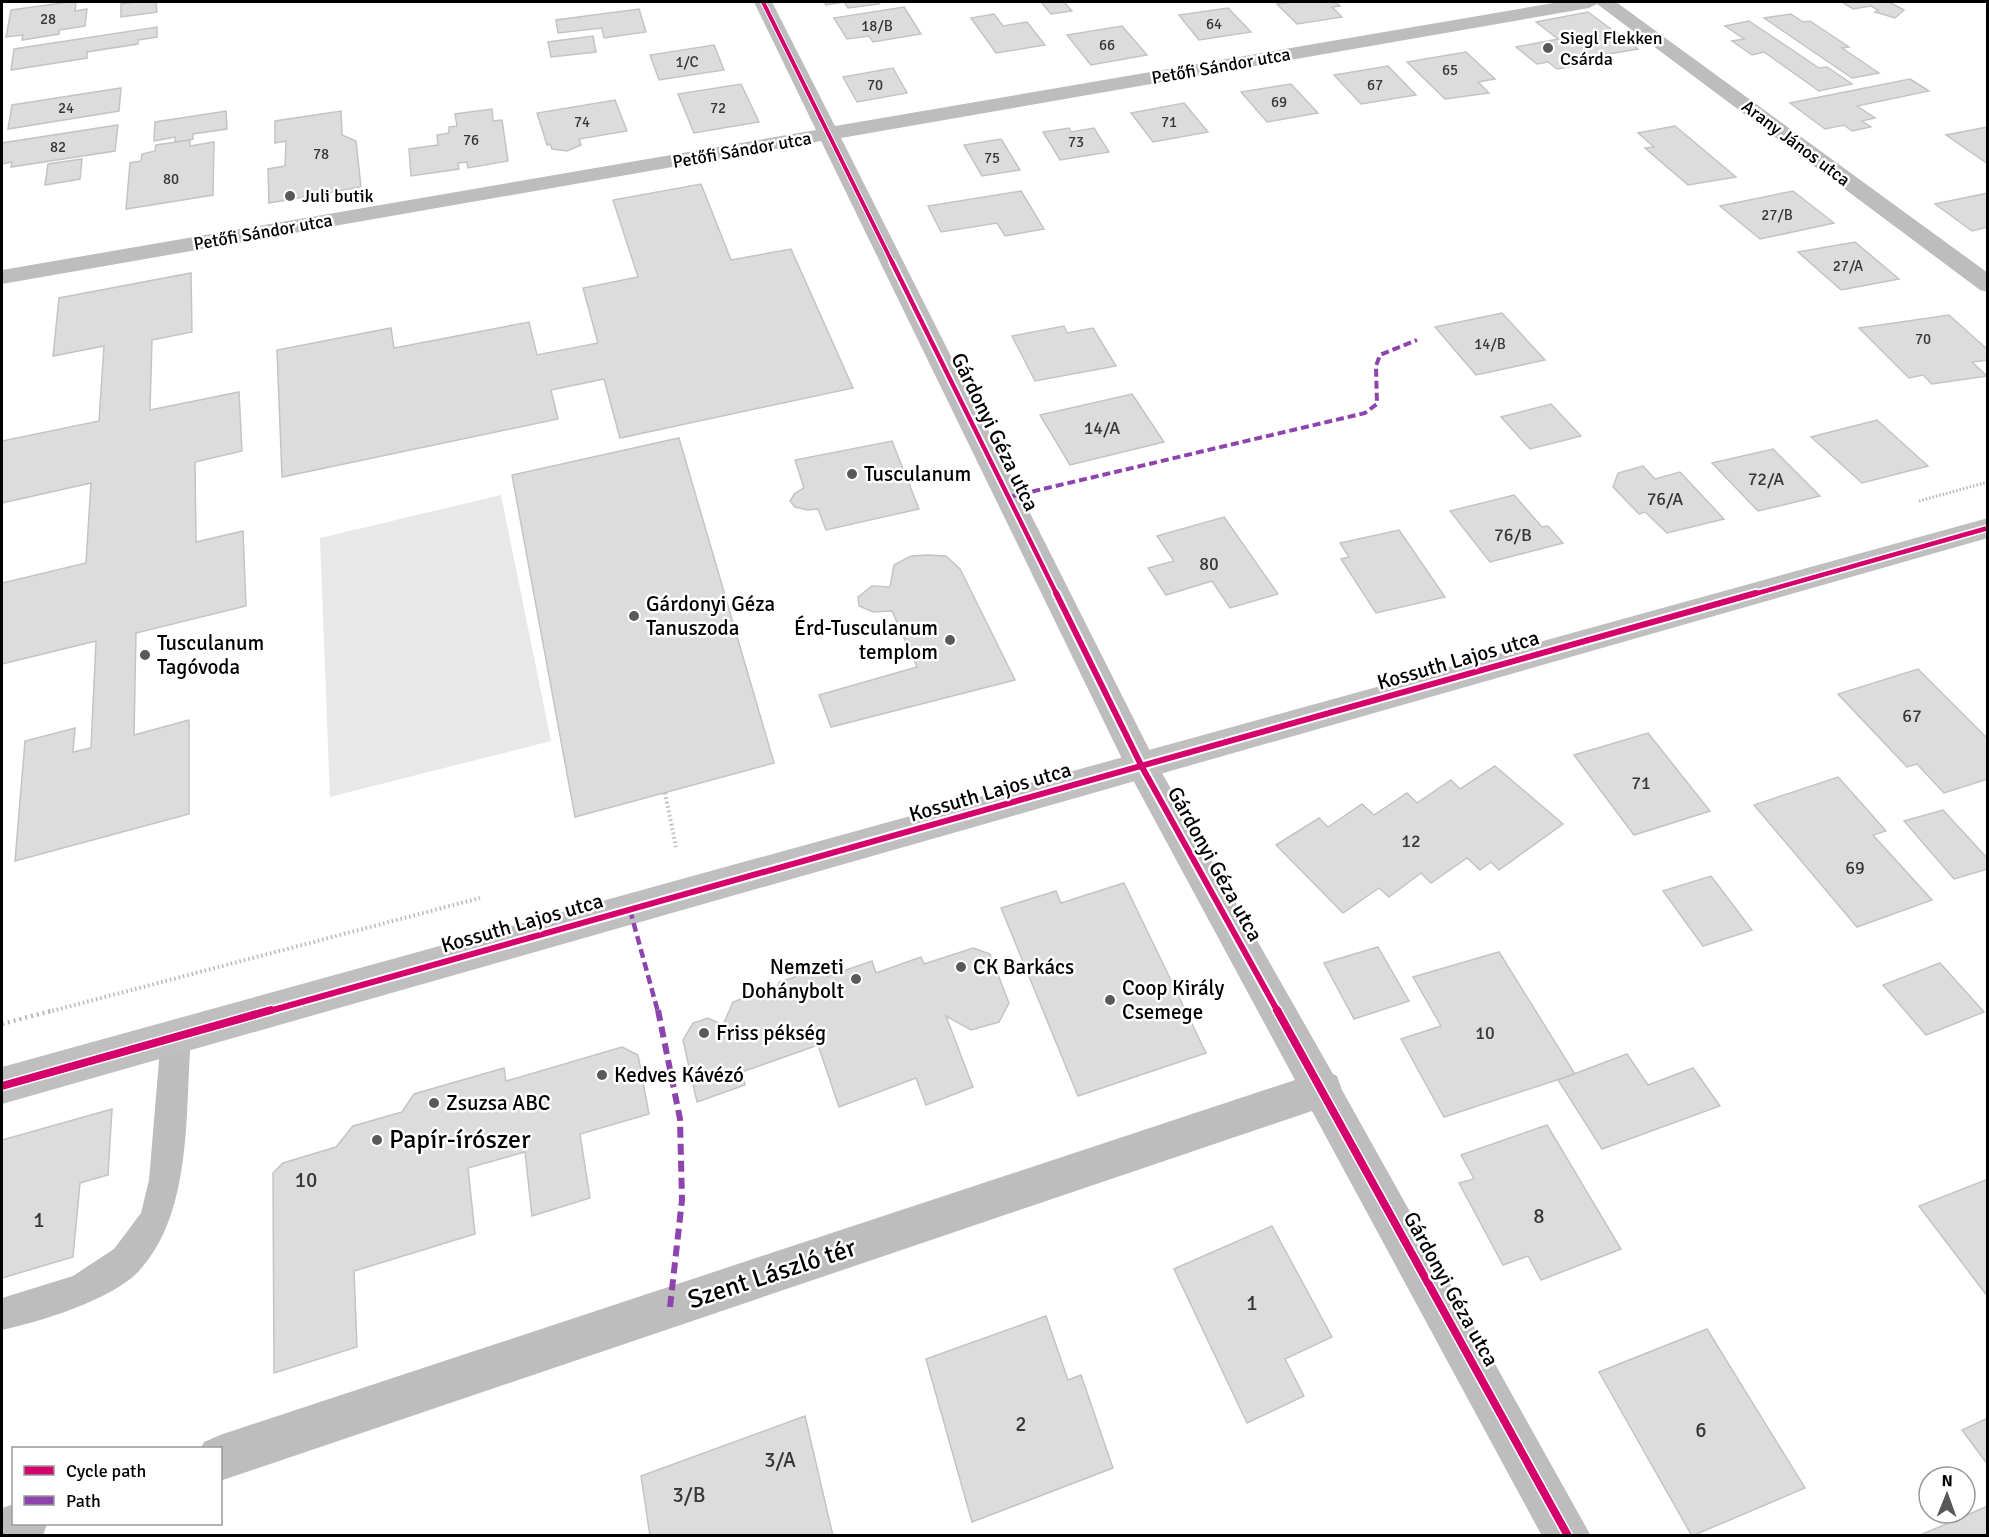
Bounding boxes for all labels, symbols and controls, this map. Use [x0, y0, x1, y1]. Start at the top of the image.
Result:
house number: 28 [40, 10, 56, 28]
house number: 64 [1206, 15, 1222, 33]
house number: 18/B [861, 17, 893, 35]
place label: Siegl Flekken Csárda [1560, 27, 1663, 70]
house number: 66 [1099, 36, 1115, 54]
marker: Siegl Flekken Csárda [1541, 41, 1555, 55]
street label: Petőfi Sándor utca [1150, 43, 1292, 89]
house number: 1/C [675, 53, 699, 71]
house number: 65 [1442, 61, 1458, 79]
house number: 70 [867, 76, 883, 94]
house number: 67 [1367, 76, 1383, 94]
house number: 69 [1271, 93, 1287, 111]
street label: Arany János utca [1738, 95, 1854, 191]
house number: 24 [58, 99, 74, 117]
house number: 72 [710, 99, 726, 117]
house number: 74 [574, 113, 590, 131]
house number: 71 [1161, 113, 1177, 131]
street label: Petőfi Sándor utca [671, 127, 813, 173]
house number: 76 [463, 131, 479, 149]
house number: 73 [1068, 133, 1084, 151]
house number: 82 [50, 138, 66, 156]
house number: 78 [313, 145, 329, 163]
house number: 75 [984, 149, 1000, 167]
house number: 80 [163, 170, 179, 188]
place label: Juli butik [302, 185, 374, 207]
marker: Juli butik [283, 189, 297, 203]
house number: 27/B [1761, 206, 1793, 224]
street label: Petőfi Sándor utca [192, 209, 334, 255]
house number: 27/A [1833, 257, 1863, 275]
house number: 70 [1915, 330, 1931, 348]
house number: 14/B [1474, 335, 1506, 353]
street label: Gárdonyi Géza utca [945, 349, 1045, 515]
house number: 14/A [1084, 417, 1120, 439]
place label: Tusculanum [864, 461, 971, 487]
marker: Tusculanum [845, 467, 859, 481]
house number: 72/A [1748, 468, 1784, 490]
house number: 76/A [1647, 488, 1683, 510]
house number: 76/B [1494, 524, 1532, 546]
house number: 80 [1199, 553, 1219, 575]
place label: Gárdonyi Géza Tanuszoda [646, 591, 775, 641]
marker: Gárdonyi Géza Tanuszoda [627, 609, 641, 623]
place label: Érd-Tusculanum templom [794, 615, 938, 665]
street label: Kossuth Lajos utca [1374, 624, 1542, 696]
place label: Tusculanum Tagóvoda [157, 630, 264, 680]
marker: Érd-Tusculanum templom [943, 633, 957, 647]
marker: Tusculanum Tagóvoda [138, 648, 152, 662]
house number: 67 [1902, 705, 1922, 727]
street label: Kossuth Lajos utca [906, 756, 1074, 828]
house number: 71 [1631, 772, 1651, 794]
street label: Gárdonyi Géza utca [1162, 782, 1268, 946]
house number: 12 [1401, 830, 1421, 852]
house number: 69 [1845, 857, 1865, 879]
street label: Kossuth Lajos utca [438, 887, 606, 959]
place label: Nemzeti Dohánybolt [741, 954, 844, 1004]
place label: CK Barkács [973, 954, 1074, 980]
marker: CK Barkács [954, 960, 968, 974]
marker: Nemzeti Dohánybolt [849, 972, 863, 986]
place label: Coop Király Csemege [1122, 975, 1224, 1025]
marker: Coop Király Csemege [1103, 993, 1117, 1007]
place label: Friss pékség [716, 1020, 826, 1046]
house number: 10 [1475, 1022, 1495, 1044]
marker: Friss pékség [697, 1026, 711, 1040]
place label: Kedves Kávézó [614, 1062, 744, 1088]
marker: Kedves Kávézó [595, 1068, 609, 1082]
place label: Zsuzsa ABC [446, 1090, 550, 1116]
marker: Zsuzsa ABC [427, 1096, 441, 1110]
place label: Papír-írószer [389, 1124, 531, 1156]
marker: Papír-írószer [370, 1133, 384, 1147]
house number: 10 [295, 1167, 317, 1193]
house number: 8 [1533, 1203, 1545, 1229]
house number: 1 [33, 1207, 45, 1233]
street label: Gárdonyi Géza utca [1398, 1207, 1504, 1371]
street label: Szent László tér [684, 1232, 861, 1316]
house number: 1 [1246, 1290, 1258, 1316]
house number: 2 [1015, 1411, 1027, 1437]
house number: 6 [1695, 1417, 1707, 1443]
legend [12, 1447, 222, 1525]
house number: 3/A [764, 1447, 796, 1473]
text: Cycle path [66, 1460, 146, 1482]
north arrow [1917, 1465, 1977, 1525]
text: N [1942, 1471, 1953, 1491]
house number: 3/B [673, 1482, 705, 1508]
text: Path [66, 1490, 101, 1512]

